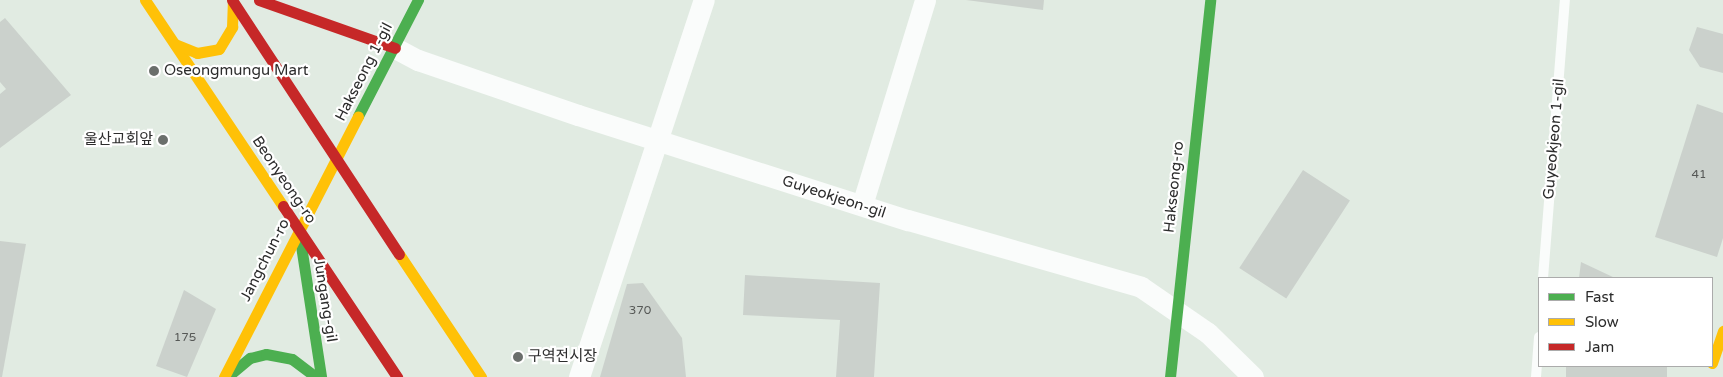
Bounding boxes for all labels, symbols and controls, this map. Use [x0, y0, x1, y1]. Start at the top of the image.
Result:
street label: Hakseong 1-gil [332, 20, 396, 124]
place label: Oseongmungu Mart [164, 62, 308, 80]
marker: Oseongmungu Mart [148, 65, 160, 77]
street label: Guyeokjeon 1-gil [1540, 78, 1568, 200]
place label: 울산교회앞 [84, 131, 153, 149]
street label: Beonyeong-ro [248, 133, 320, 227]
marker: 울산교회앞 [157, 134, 169, 146]
street label: Hakseong-ro [1160, 140, 1188, 234]
house number: 41 [1691, 168, 1707, 182]
street label: Guyeokjeon-gil [780, 172, 888, 222]
street label: Jangchun-ro [237, 216, 293, 304]
street label: Jungang-gil [309, 257, 341, 343]
legend [1538, 277, 1713, 367]
text: Fast [1585, 288, 1614, 306]
house number: 370 [629, 304, 651, 318]
text: Slow [1585, 313, 1619, 331]
house number: 175 [174, 331, 196, 345]
text: Jam [1585, 338, 1614, 356]
place label: 구역전시장 [528, 348, 597, 366]
marker: 구역전시장 [512, 351, 524, 363]

